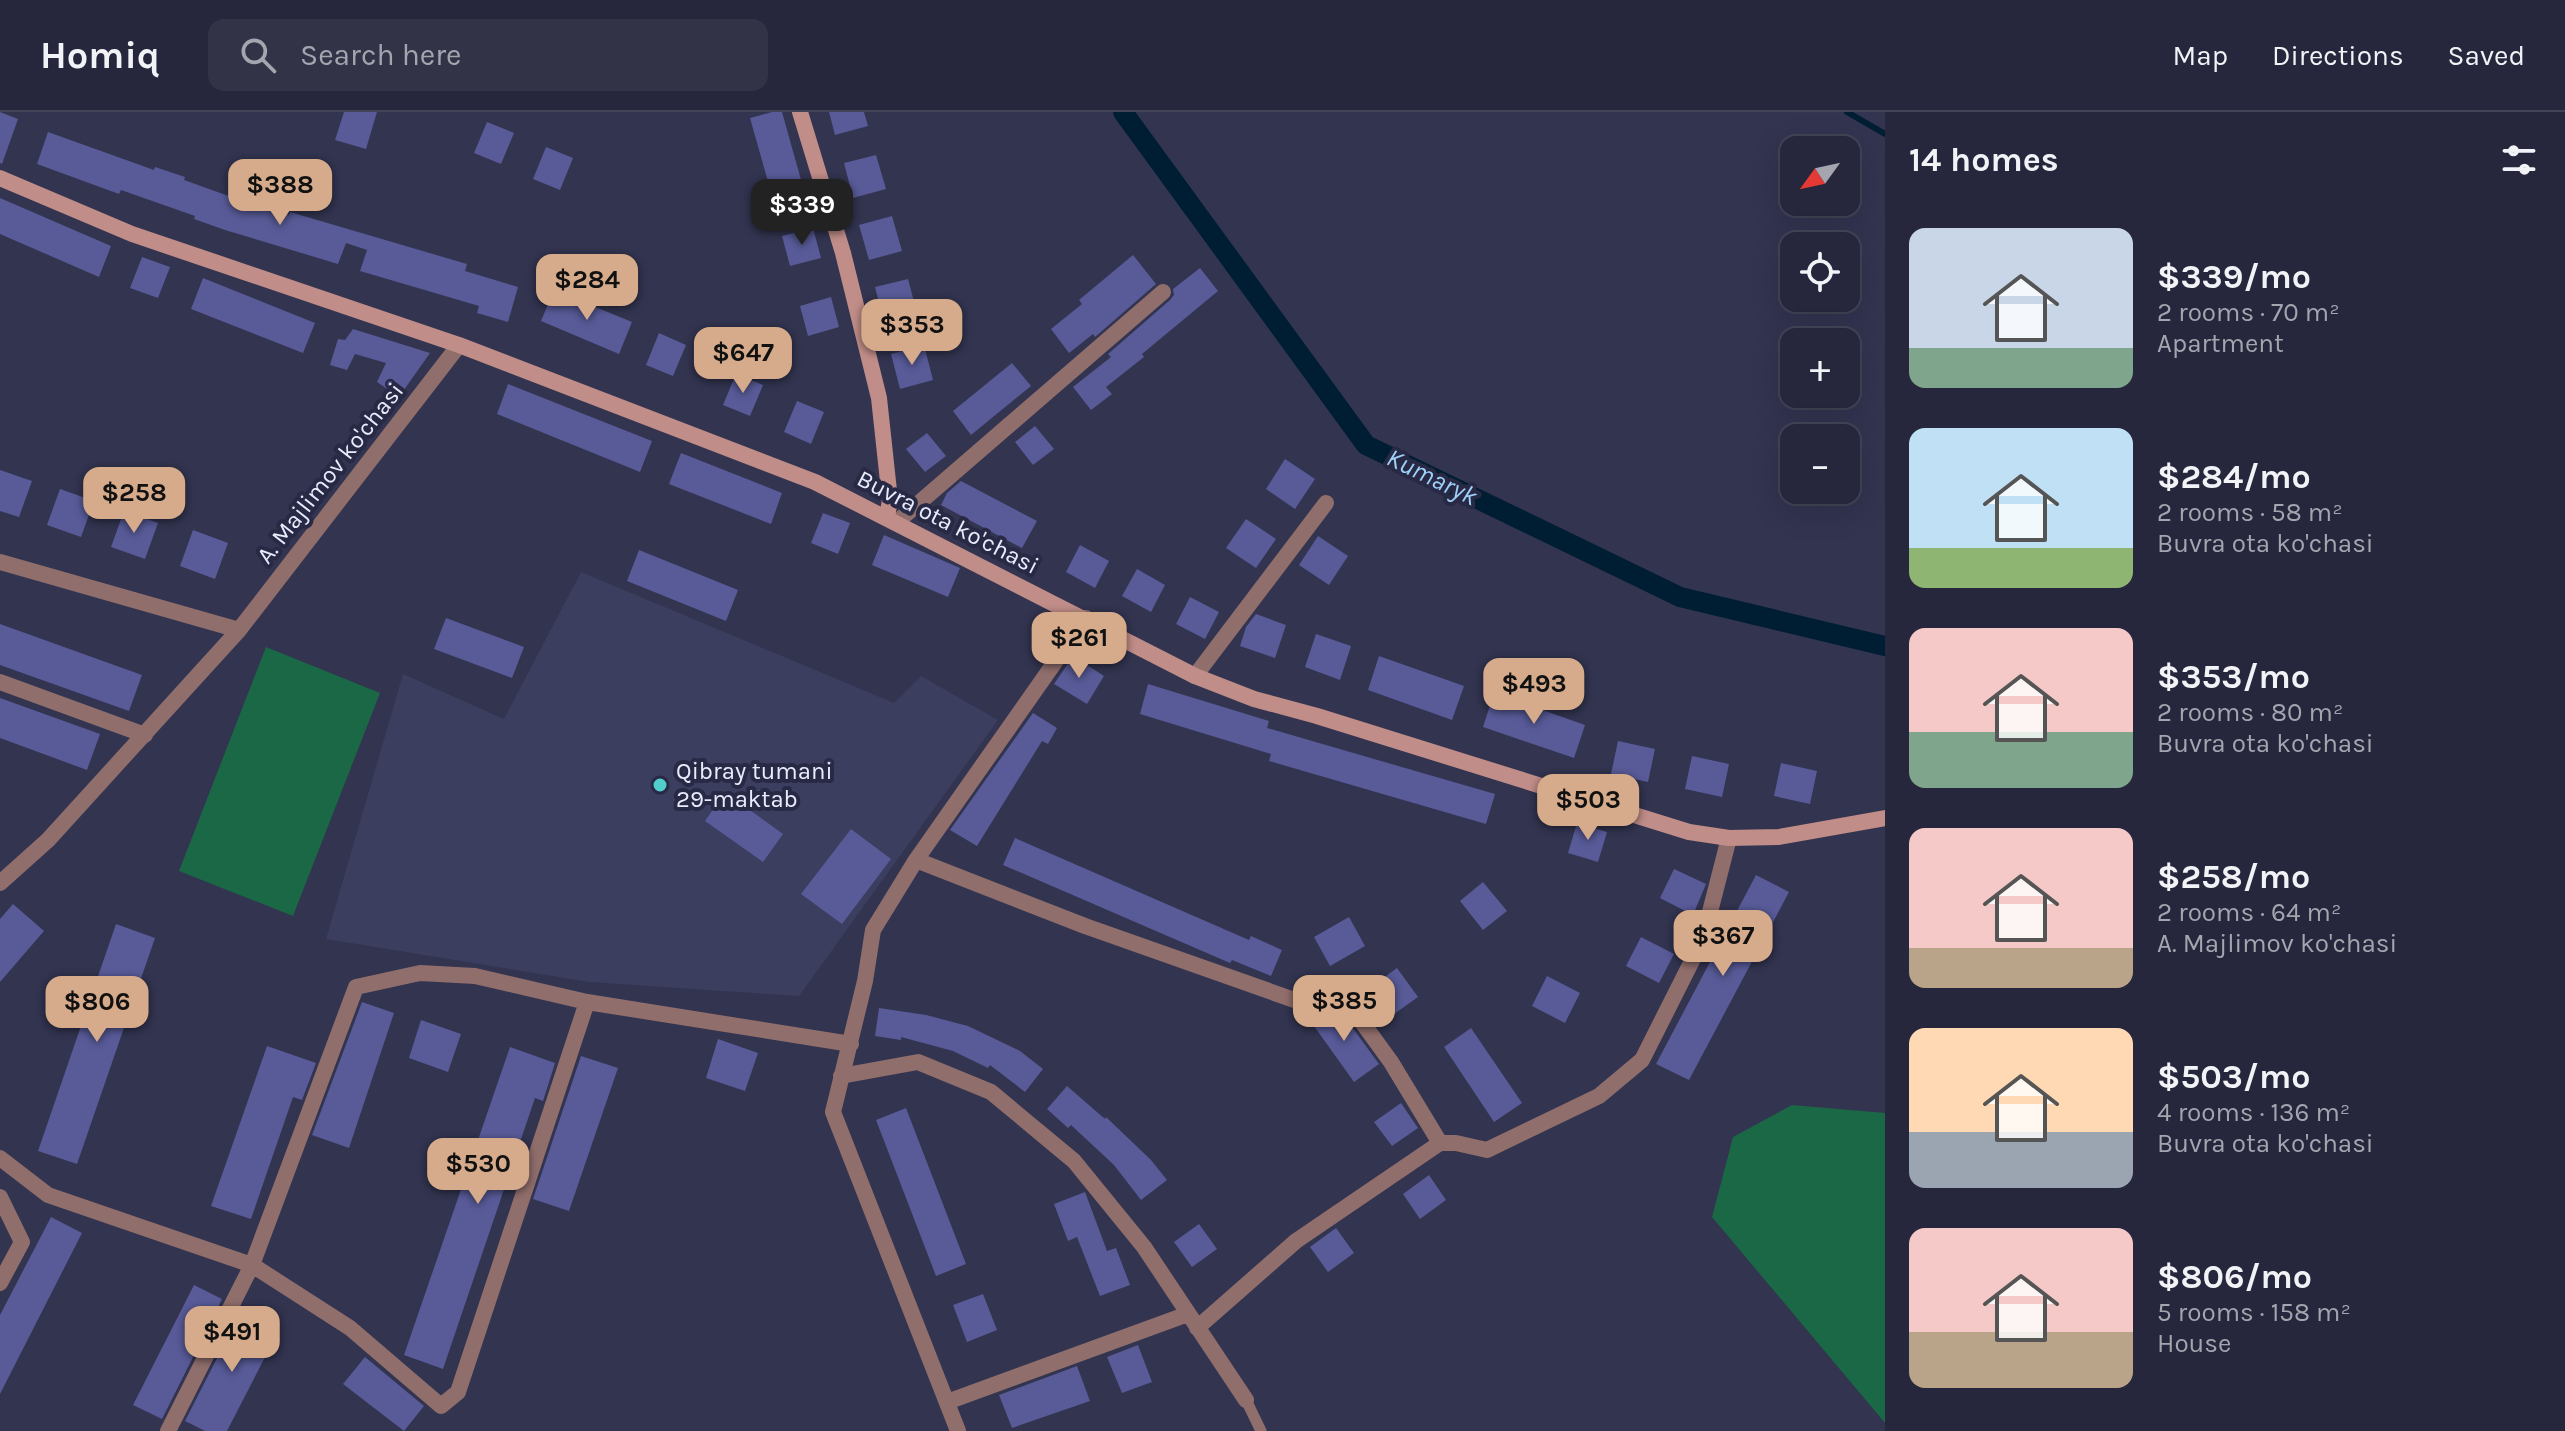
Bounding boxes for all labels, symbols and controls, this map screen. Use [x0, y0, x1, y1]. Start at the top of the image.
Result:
search box [208, 19, 768, 91]
text: Homiq [40, 33, 160, 78]
icon: search [236, 33, 280, 77]
text: Search here [300, 37, 461, 73]
text: Map [2173, 39, 2228, 72]
text: Directions [2272, 39, 2404, 72]
text: Saved [2448, 39, 2525, 72]
north arrow [1780, 136, 1860, 216]
map controls [1780, 136, 1860, 504]
icon: filters [2497, 138, 2541, 182]
text: 14 homes [1909, 140, 2059, 180]
pin: $388 [233, 159, 327, 227]
text: $388 [246, 169, 314, 200]
pin: $339 [755, 179, 849, 247]
text: $339 [769, 189, 835, 220]
button: locate [1780, 232, 1860, 312]
pin: $284 [540, 254, 634, 322]
text: $339/mo [2157, 257, 2311, 297]
icon: home [1973, 260, 2069, 356]
text: $284 [554, 264, 620, 295]
text: 2 rooms · 70 m² [2157, 297, 2340, 328]
pin: $353 [865, 299, 959, 367]
text: $353 [879, 309, 945, 340]
pin: $647 [696, 327, 790, 395]
button: + [1780, 328, 1860, 408]
text: Apartment [2157, 328, 2284, 359]
text: $647 [712, 337, 774, 368]
street label: A. Majlimov ko'chasi [251, 377, 409, 569]
button: − [1780, 424, 1860, 504]
water label: Kumaryk [1382, 442, 1483, 513]
text: $284/mo [2157, 457, 2311, 497]
icon: home [1973, 460, 2069, 556]
street label: Buvra ota ko'chasi [853, 464, 1043, 580]
pin: $258 [87, 467, 181, 535]
text: $258 [101, 477, 167, 508]
text: 2 rooms · 58 m² [2157, 497, 2343, 528]
text: Buvra ota ko'chasi [2157, 528, 2374, 559]
pin: $261 [1032, 612, 1126, 680]
text: $261 [1050, 622, 1108, 653]
text: $353/mo [2157, 657, 2310, 697]
pin: $493 [1487, 658, 1581, 726]
icon: home [1973, 660, 2069, 756]
text: $493 [1501, 668, 1567, 699]
text: 2 rooms · 80 m² [2157, 697, 2343, 728]
text: Buvra ota ko'chasi [2157, 728, 2374, 759]
place label: Qibray tumani 29-maktab [676, 757, 833, 813]
pin: $503 [1541, 774, 1635, 842]
marker: Qibray tumani 29-maktab [651, 776, 669, 794]
text: $503 [1555, 784, 1621, 815]
text: $258/mo [2157, 857, 2310, 897]
icon: home [1973, 860, 2069, 956]
text: 2 rooms · 64 m² [2157, 897, 2341, 928]
pin: $367 [1676, 910, 1770, 978]
text: $367 [1692, 920, 1754, 951]
text: A. Majlimov ko'chasi [2157, 928, 2397, 959]
pin: $385 [1297, 975, 1391, 1043]
pin: $806 [50, 976, 144, 1044]
text: $385 [1311, 985, 1377, 1016]
text: $806 [64, 986, 130, 1017]
text: $503/mo [2157, 1057, 2310, 1097]
icon: home [1973, 1060, 2069, 1156]
text: 4 rooms · 136 m² [2157, 1097, 2350, 1128]
text: Buvra ota ko'chasi [2157, 1128, 2374, 1159]
pin: $530 [431, 1138, 525, 1206]
text: $530 [445, 1148, 511, 1179]
text: $806/mo [2157, 1257, 2312, 1297]
icon: home [1973, 1260, 2069, 1356]
text: 5 rooms · 158 m² [2157, 1297, 2351, 1328]
pin: $491 [185, 1306, 279, 1374]
text: $491 [203, 1316, 261, 1347]
text: House [2157, 1328, 2231, 1359]

